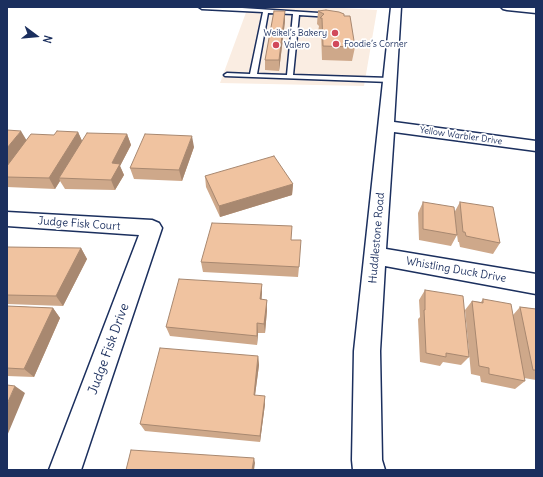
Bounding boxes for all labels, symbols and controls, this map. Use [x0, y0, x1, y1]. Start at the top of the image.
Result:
north arrow [16, 16, 56, 56]
place label: Weikel’s Bakery [264, 28, 327, 38]
marker: Weikel’s Bakery [330, 28, 340, 38]
text: N [40, 34, 55, 45]
marker: Foodie’s Corner [331, 39, 341, 49]
place label: Foodie’s Corner [344, 39, 407, 49]
marker: Valero [271, 40, 281, 50]
place label: Valero [284, 40, 310, 50]
street label: Yellow Warbler Drive [419, 125, 503, 147]
street label: Huddlestone Road [366, 192, 388, 284]
street label: Judge Fisk Court [37, 215, 121, 233]
street label: Whistling Duck Drive [405, 255, 507, 285]
street label: Judge Fisk Drive [85, 301, 133, 397]

